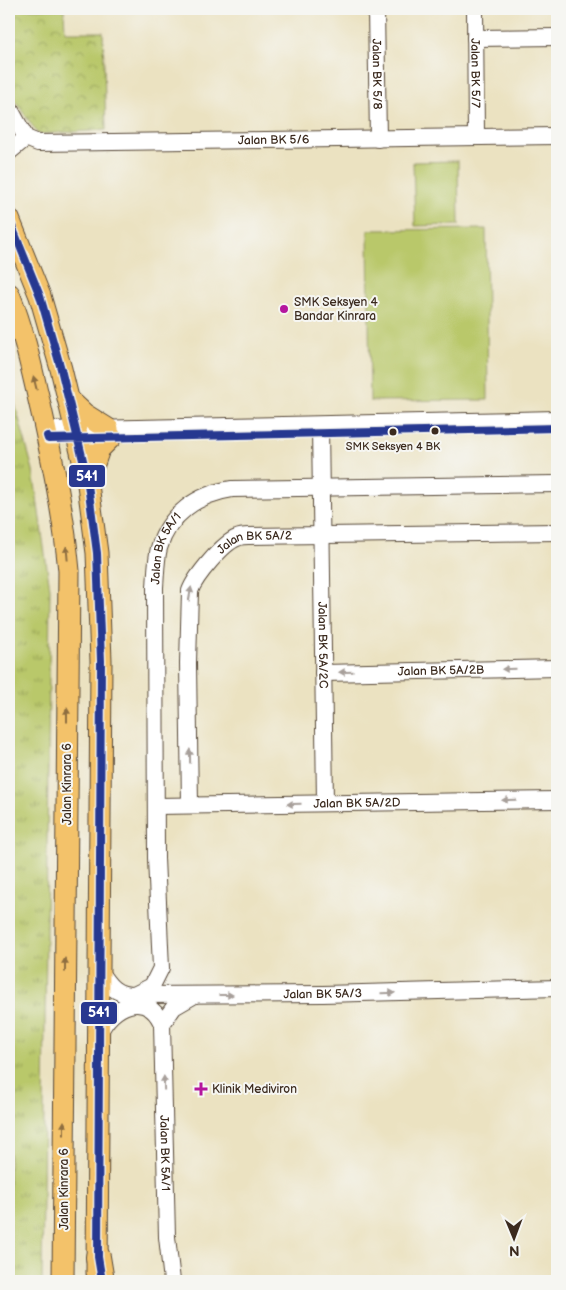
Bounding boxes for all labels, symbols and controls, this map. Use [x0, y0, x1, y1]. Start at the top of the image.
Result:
street label: Jalan BK 5/8 [368, 38, 385, 110]
street label: Jalan BK 5/7 [467, 38, 483, 108]
street label: Jalan BK 5/6 [238, 132, 309, 148]
place label: SMK Seksyen 4 Bandar Kinrara [294, 295, 378, 324]
marker: SMK Seksyen 4 Bandar Kinrara [278, 303, 290, 315]
one-way arrow [31, 375, 39, 390]
unlabelled marker [430, 426, 440, 436]
marker: SMK Seksyen 4 BK [388, 427, 398, 437]
place label: SMK Seksyen 4 BK [346, 440, 441, 453]
line badge: 541 [68, 464, 106, 488]
text: 541 [76, 468, 98, 485]
street label: Jalan BK 5A/1 [148, 510, 185, 585]
street label: Jalan BK 5A/2 [214, 528, 292, 557]
one-way arrow [63, 544, 71, 560]
one-way arrow [187, 586, 195, 602]
street label: Jalan BK 5A/2C [314, 601, 330, 689]
street label: Jalan BK 5A/2B [398, 663, 484, 679]
one-way arrow [500, 665, 516, 673]
one-way arrow [338, 668, 354, 676]
one-way arrow [63, 707, 71, 723]
street label: Jalan Kinrara 6 [60, 743, 75, 825]
one-way arrow [185, 748, 193, 764]
street label: Jalan BK 5A/2D [313, 795, 401, 812]
one-way arrow [500, 796, 516, 804]
one-way arrow [285, 800, 301, 808]
one-way arrow [61, 957, 69, 973]
street label: Jalan BK 5A/3 [283, 986, 362, 1002]
one-way arrow [381, 989, 397, 997]
one-way arrow [218, 991, 234, 999]
line badge: 541 [80, 1001, 118, 1025]
text: 541 [88, 1004, 110, 1021]
one-way arrow [159, 1075, 167, 1091]
marker: Klinik Mediviron [194, 1082, 208, 1096]
place label: Klinik Mediviron [212, 1082, 297, 1097]
street label: Jalan BK 5A/1 [156, 1115, 173, 1191]
one-way arrow [60, 1119, 68, 1135]
street label: Jalan Kinrara 6 [57, 1148, 72, 1230]
north arrow [488, 1212, 538, 1262]
text: N [509, 1242, 520, 1259]

